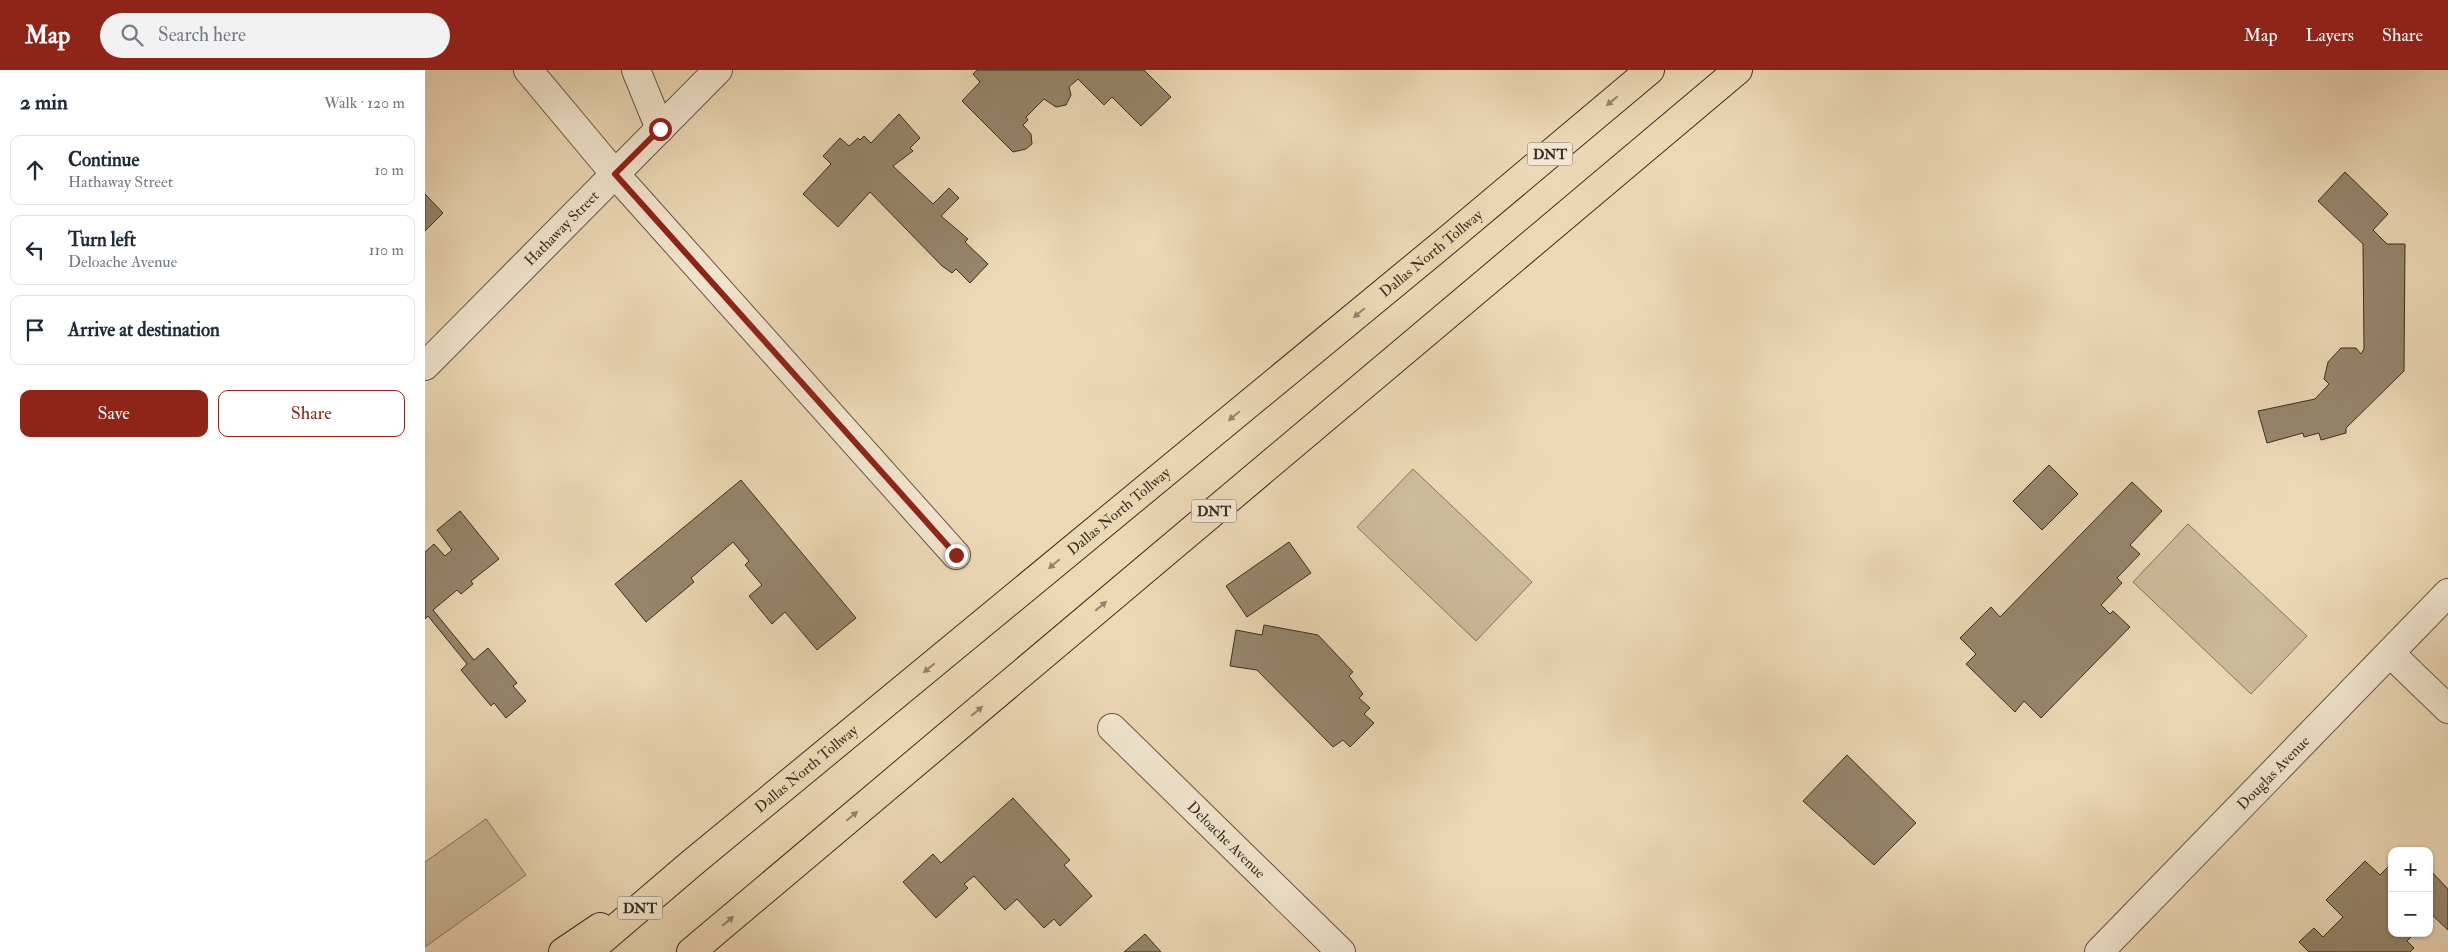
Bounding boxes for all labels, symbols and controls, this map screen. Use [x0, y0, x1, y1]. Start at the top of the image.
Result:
search box [100, 13, 450, 58]
text: Map [25, 20, 70, 51]
icon: search [118, 21, 146, 49]
text: Search here [158, 23, 246, 47]
text: Map [2244, 24, 2278, 47]
text: Layers [2306, 24, 2354, 47]
text: Share [2382, 24, 2423, 47]
text: 2 min [20, 89, 68, 116]
text: Walk · 120 m [324, 93, 405, 113]
one-way arrow [1606, 96, 1619, 107]
route start [649, 118, 672, 141]
road number: DNT [1527, 142, 1573, 166]
text: Continue [68, 148, 139, 172]
icon: ahead [21, 156, 49, 184]
text: 10 m [374, 160, 404, 180]
text: Hathaway Street [68, 172, 173, 192]
street label: Hathaway Street [520, 186, 603, 270]
street label: Dallas North Tollway [1376, 205, 1487, 301]
text: Turn left [68, 228, 136, 252]
icon: left [21, 236, 49, 264]
text: 110 m [369, 240, 404, 260]
text: Deloache Avenue [68, 252, 177, 272]
one-way arrow [1353, 307, 1365, 318]
icon: arrive [21, 316, 49, 344]
text: Arrive at destination [68, 318, 220, 342]
button: Save [20, 390, 208, 437]
button: Share [218, 390, 405, 437]
one-way arrow [1227, 411, 1240, 422]
street label: Dallas North Tollway [1063, 463, 1175, 559]
road number: DNT [1191, 500, 1237, 522]
route end [945, 544, 968, 567]
one-way arrow [1048, 559, 1061, 570]
one-way arrow [1094, 601, 1107, 612]
one-way arrow [923, 662, 936, 673]
one-way arrow [970, 706, 983, 717]
street label: Dallas North Tollway [751, 720, 862, 817]
street label: Douglas Avenue [2233, 732, 2314, 814]
street label: Deloache Avenue [1183, 797, 1270, 883]
one-way arrow [846, 810, 858, 822]
map controls [2388, 847, 2433, 937]
button: + [2388, 847, 2433, 892]
button: − [2388, 892, 2433, 937]
road number: DNT [617, 896, 663, 920]
one-way arrow [721, 915, 734, 926]

